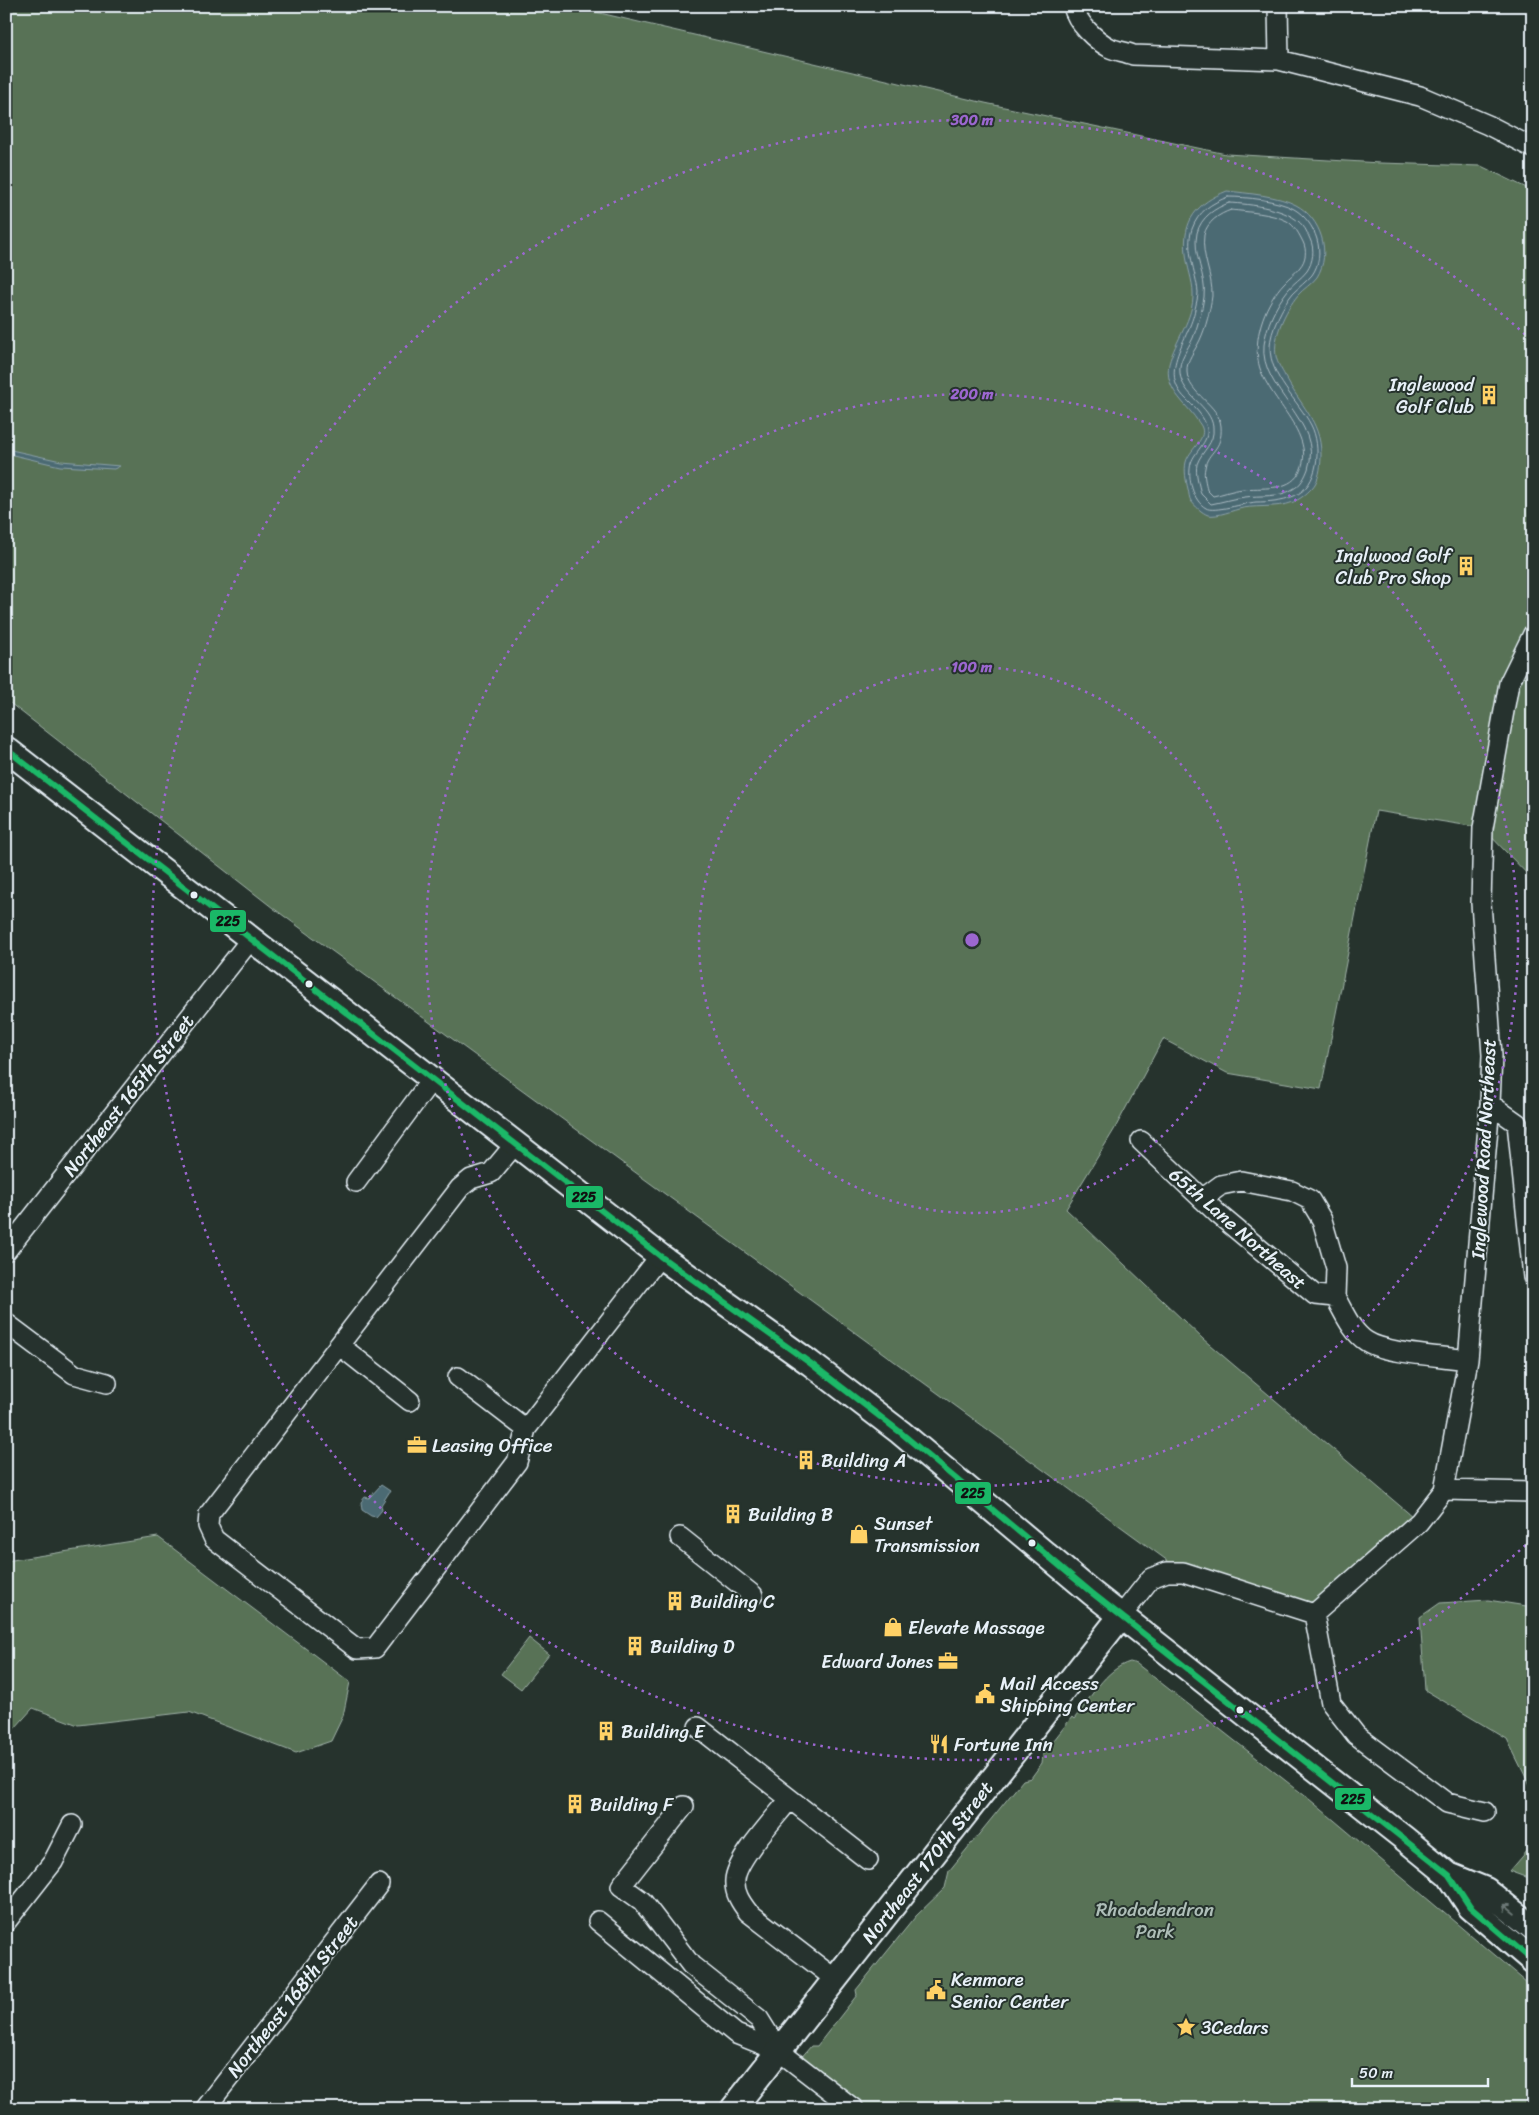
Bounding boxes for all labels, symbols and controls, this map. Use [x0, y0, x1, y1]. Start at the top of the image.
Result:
text: 300 m [950, 107, 994, 133]
place label: Inglewood Golf Club [1388, 368, 1475, 423]
text: 200 m [949, 381, 994, 407]
building icon: Inglewood Golf Club [1478, 384, 1500, 406]
place label: Inglwood Golf Club Pro Shop [1335, 539, 1454, 594]
building icon: Inglwood Golf Club Pro Shop [1455, 555, 1477, 577]
text: 100 m [952, 654, 993, 680]
unlabelled marker [189, 890, 199, 900]
line badge: 225 [209, 909, 247, 933]
text: 225 [215, 909, 241, 934]
centre of rings [963, 931, 981, 949]
unlabelled marker [304, 979, 314, 989]
street label: Northeast 165th Street [54, 1007, 203, 1184]
street label: Inglewood Road Northeast [1461, 1038, 1506, 1261]
street label: 65th Lane Northeast [1161, 1159, 1314, 1298]
line badge: 225 [565, 1185, 604, 1209]
text: 225 [571, 1185, 597, 1210]
place label: Leasing Office [432, 1429, 553, 1462]
office icon: Leasing Office [406, 1434, 428, 1456]
place label: Building A [821, 1444, 906, 1477]
building icon: Building A [795, 1449, 817, 1471]
line badge: 225 [954, 1481, 992, 1505]
text: 225 [960, 1481, 986, 1506]
place label: Building B [748, 1498, 833, 1531]
building icon: Building B [722, 1503, 744, 1525]
place label: Sunset Transmission [874, 1507, 980, 1562]
shop icon: Sunset Transmission [848, 1523, 870, 1545]
unlabelled marker [1027, 1538, 1037, 1548]
place label: Building C [690, 1585, 775, 1618]
building icon: Building C [664, 1590, 686, 1612]
place label: Elevate Massage [908, 1611, 1045, 1644]
shop icon: Elevate Massage [882, 1616, 904, 1638]
place label: Building D [650, 1630, 735, 1663]
building icon: Building D [624, 1635, 646, 1657]
place label: Edward Jones [821, 1645, 933, 1678]
office icon: Edward Jones [937, 1650, 959, 1672]
place label: Mail Access Shipping Center [1000, 1667, 1136, 1722]
public building icon: Mail Access Shipping Center [974, 1683, 996, 1705]
unlabelled marker [1235, 1705, 1245, 1715]
place label: Building E [621, 1715, 706, 1748]
building icon: Building E [595, 1720, 617, 1742]
place label: Fortune Inn [954, 1728, 1053, 1761]
restaurant icon: Fortune Inn [928, 1733, 950, 1755]
street label: Northeast 170th Street [853, 1774, 1002, 1951]
line badge: 225 [1334, 1787, 1372, 1811]
text: 225 [1340, 1787, 1366, 1812]
place label: Building F [590, 1788, 674, 1821]
building icon: Building F [564, 1793, 586, 1815]
park label: Rhododendron Park [1096, 1893, 1214, 1948]
one-way arrow [1503, 1904, 1516, 1915]
street label: Northeast 168th Street [218, 1908, 367, 2085]
place label: Kenmore Senior Center [951, 1963, 1069, 2018]
public building icon: Kenmore Senior Center [925, 1979, 947, 2001]
place label: 3Cedars [1201, 2011, 1268, 2044]
place icon: 3Cedars [1175, 2016, 1197, 2038]
scale bar [1352, 2055, 1488, 2087]
text: 50 m [1359, 2060, 1394, 2086]

